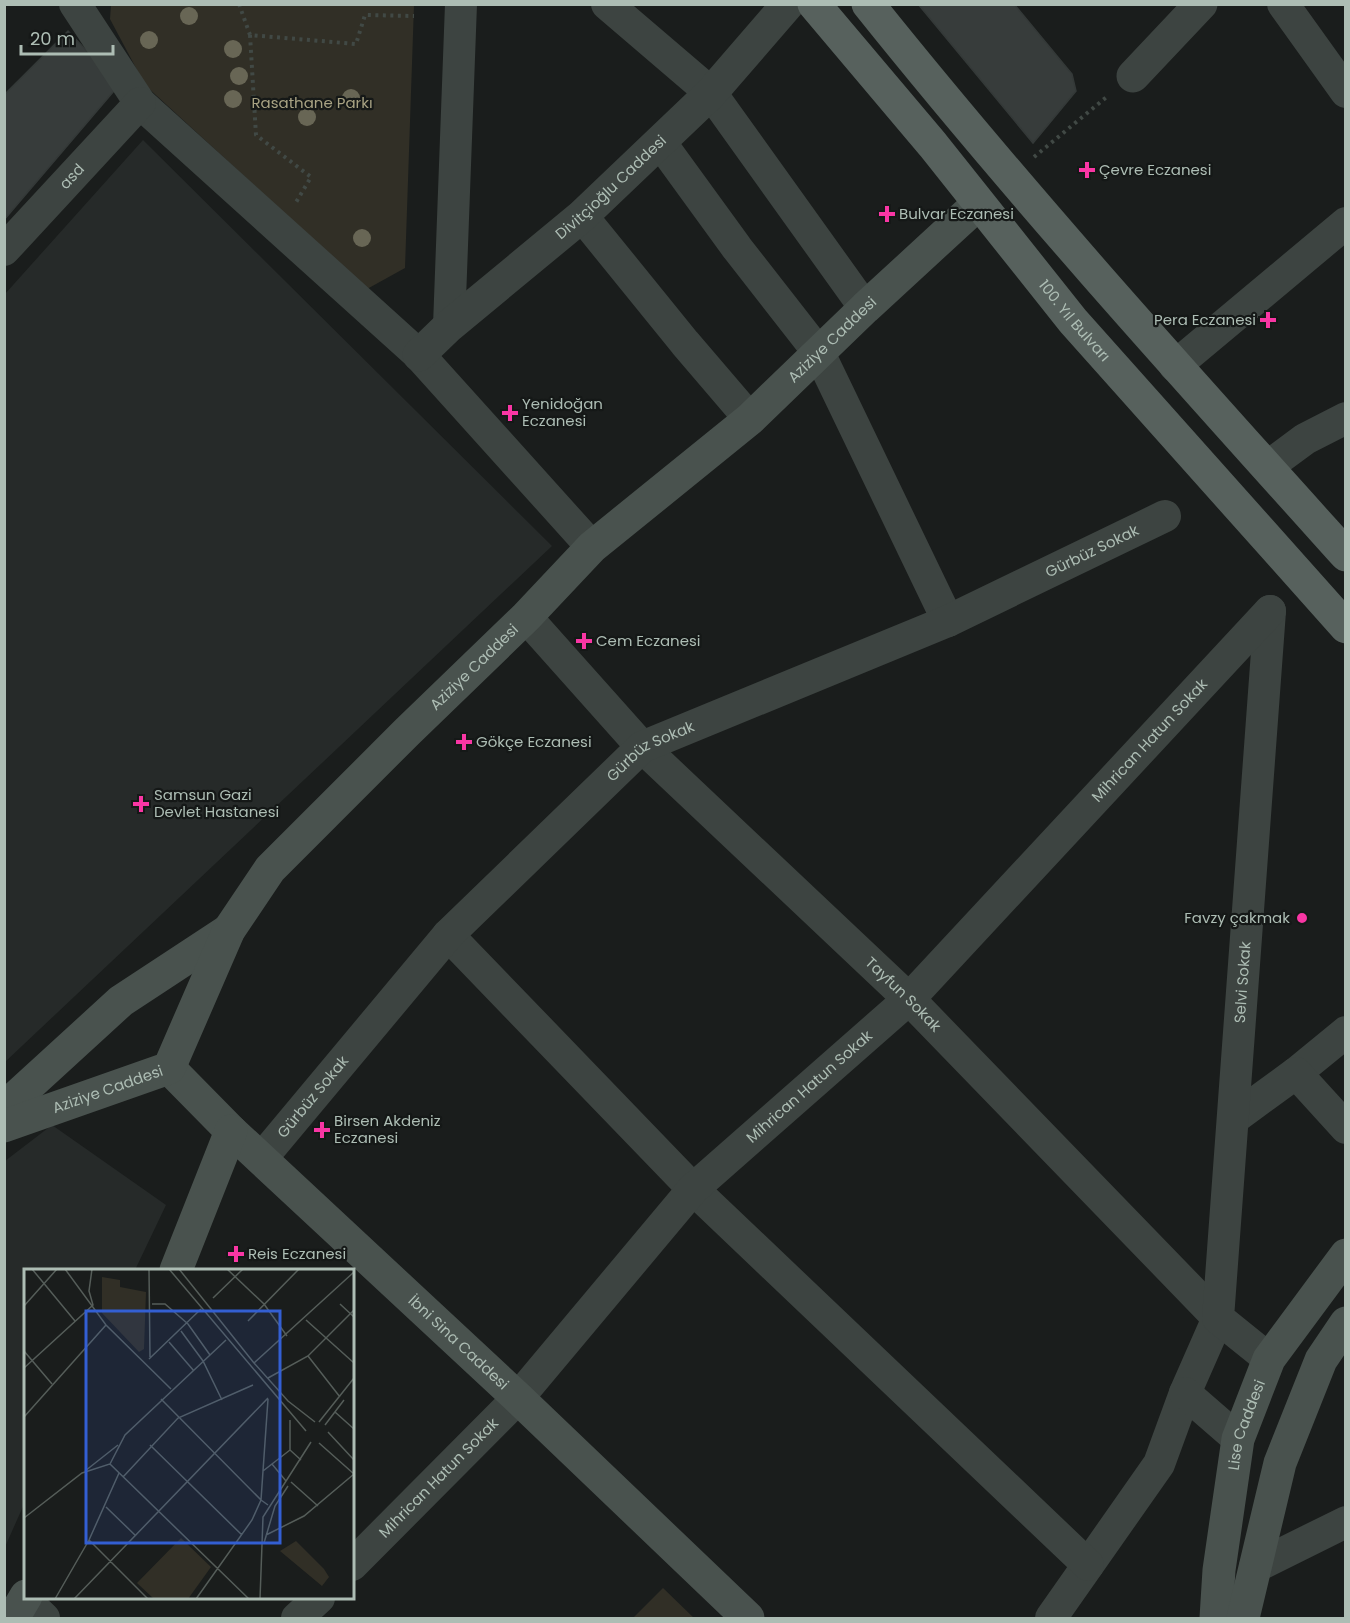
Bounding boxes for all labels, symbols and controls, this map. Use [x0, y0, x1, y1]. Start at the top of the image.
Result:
scale bar [21, 18, 112, 56]
text: 20 m [30, 26, 75, 51]
park label: Rasathane Parkı [251, 92, 373, 113]
street label: Divitçioğlu Caddesi [551, 130, 671, 244]
street label: asd [54, 159, 89, 194]
place label: Çevre Eczanesi [1099, 159, 1211, 180]
marker: Çevre Eczanesi [1080, 163, 1094, 177]
place label: Bulvar Eczanesi [899, 203, 1014, 224]
marker: Bulvar Eczanesi [880, 207, 894, 221]
street label: 100. Yıl Bulvarı [1034, 275, 1115, 366]
street label: Aziziye Caddesi [783, 291, 881, 387]
place label: Pera Eczanesi [1154, 309, 1256, 330]
marker: Pera Eczanesi [1261, 313, 1275, 327]
place label: Yenidoğan Eczanesi [522, 393, 603, 431]
marker: Yenidoğan Eczanesi [503, 406, 517, 420]
street label: Gürbüz Sokak [1042, 519, 1142, 582]
street label: Aziziye Caddesi [425, 619, 523, 715]
place label: Cem Eczanesi [596, 630, 701, 651]
marker: Cem Eczanesi [577, 634, 591, 648]
street label: Mihrican Hatun Sokak [1087, 673, 1212, 806]
street label: Gürbüz Sokak [602, 715, 698, 786]
place label: Gökçe Eczanesi [476, 731, 592, 752]
marker: Gökçe Eczanesi [457, 735, 471, 749]
place label: Samsun Gazi Devlet Hastanesi [154, 784, 279, 822]
marker: Samsun Gazi Devlet Hastanesi [132, 795, 150, 813]
place label: Favzy çakmak [1184, 907, 1290, 928]
marker: Favzy çakmak [1295, 911, 1309, 925]
street label: Selvi Sokak [1229, 940, 1256, 1024]
street label: Tayfun Sokak [861, 952, 946, 1036]
street label: Mihrican Hatun Sokak [741, 1025, 877, 1148]
street label: Gürbüz Sokak [272, 1051, 353, 1142]
street label: Aziziye Caddesi [49, 1060, 166, 1118]
place label: Birsen Akdeniz Eczanesi [334, 1110, 441, 1148]
marker: Birsen Akdeniz Eczanesi [315, 1123, 329, 1137]
place label: Reis Eczanesi [248, 1243, 346, 1264]
marker: Reis Eczanesi [229, 1247, 243, 1261]
inset map [24, 1269, 354, 1599]
street label: İbni Sina Caddesi [404, 1290, 514, 1394]
street label: Lise Caddesi [1223, 1377, 1270, 1472]
street label: Mihrican Hatun Sokak [374, 1412, 503, 1542]

